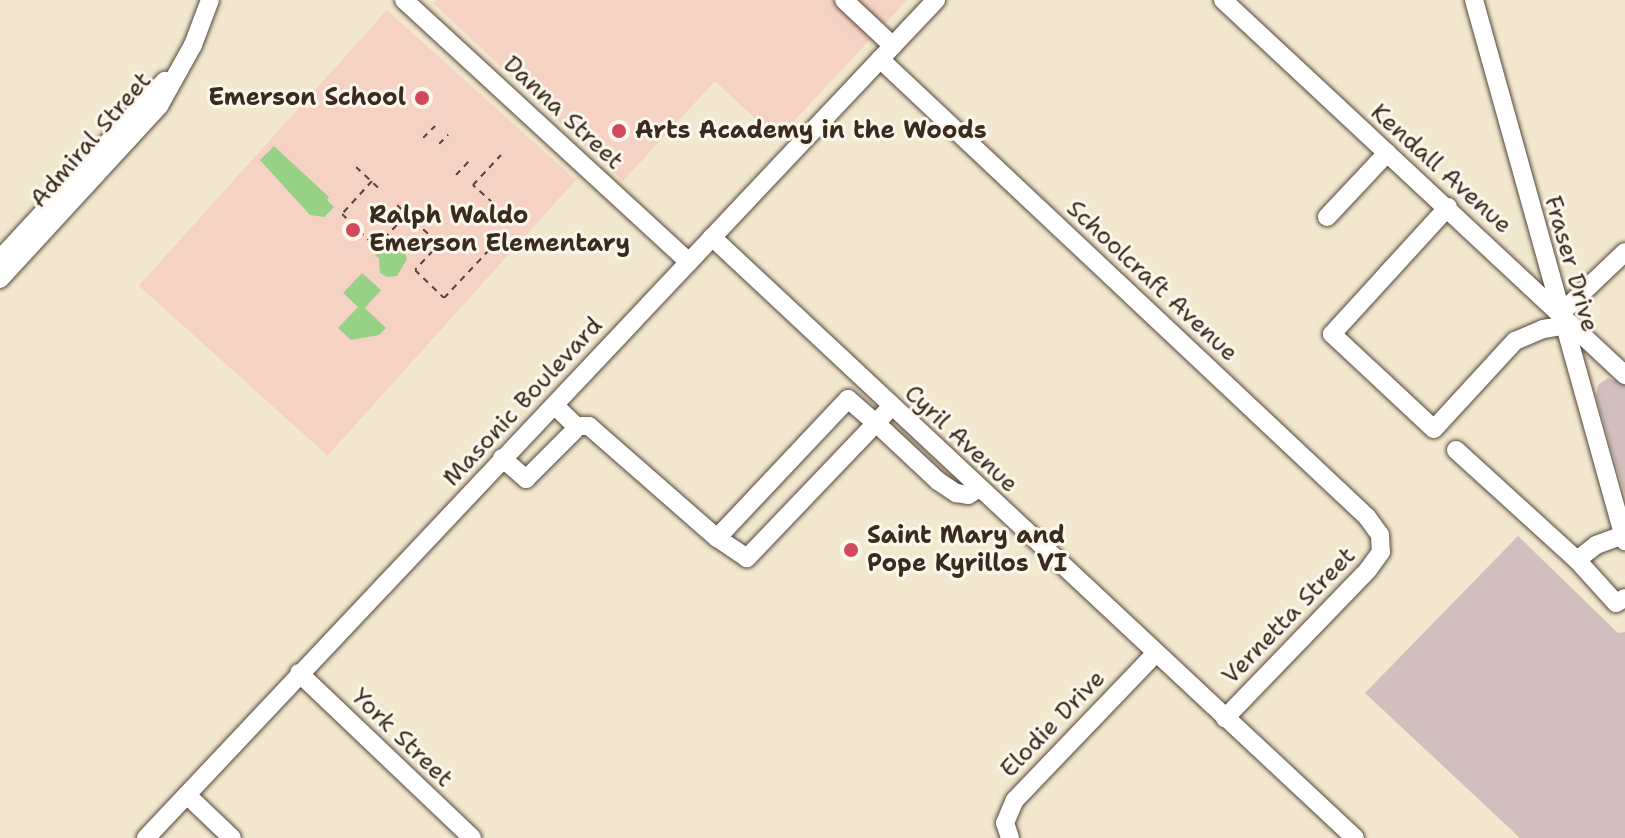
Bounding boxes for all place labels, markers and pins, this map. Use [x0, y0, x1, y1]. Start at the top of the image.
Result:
place label: Emerson School [208, 84, 406, 112]
marker: Emerson School [413, 89, 431, 107]
place label: Arts Academy in the Woods [635, 117, 987, 145]
marker: Arts Academy in the Woods [610, 122, 628, 140]
place label: Ralph Waldo Emerson Elementary [369, 202, 630, 258]
marker: Ralph Waldo Emerson Elementary [344, 221, 362, 239]
place label: Saint Mary and Pope Kyrillos VI [867, 522, 1067, 578]
marker: Saint Mary and Pope Kyrillos VI [842, 541, 860, 559]

